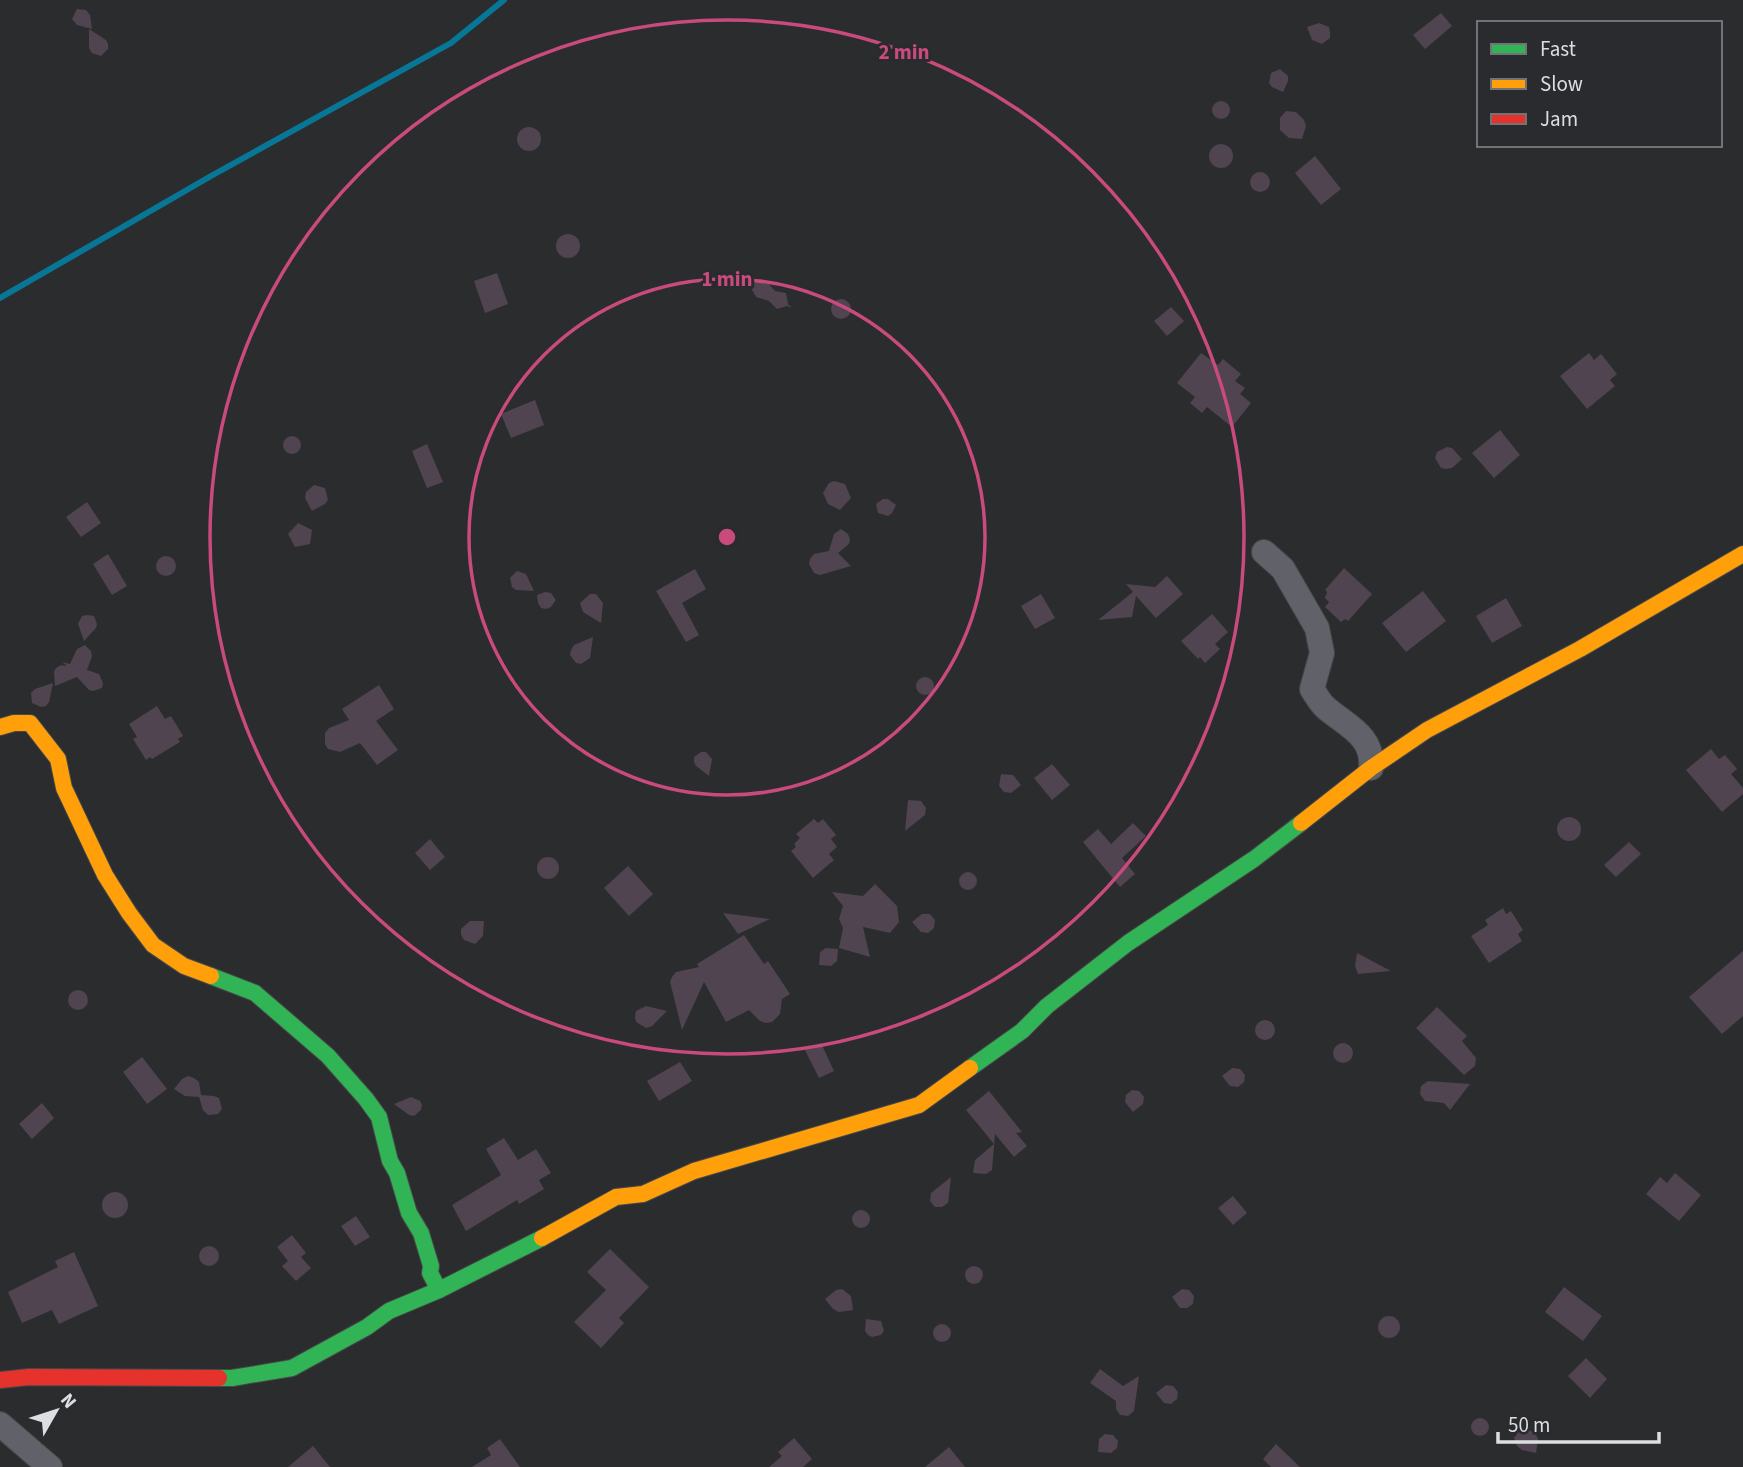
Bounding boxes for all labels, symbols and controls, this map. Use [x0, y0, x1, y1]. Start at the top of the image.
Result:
legend [1477, 21, 1722, 147]
text: Fast [1540, 34, 1576, 64]
text: 2 min [878, 37, 930, 67]
text: Slow [1540, 69, 1583, 99]
text: Jam [1540, 104, 1578, 134]
text: 1 min [701, 264, 753, 294]
centre of rings [715, 525, 739, 549]
north arrow [21, 1376, 91, 1446]
text: N [54, 1388, 83, 1415]
scale bar [1498, 1400, 1659, 1444]
text: 50 m [1508, 1410, 1550, 1440]

